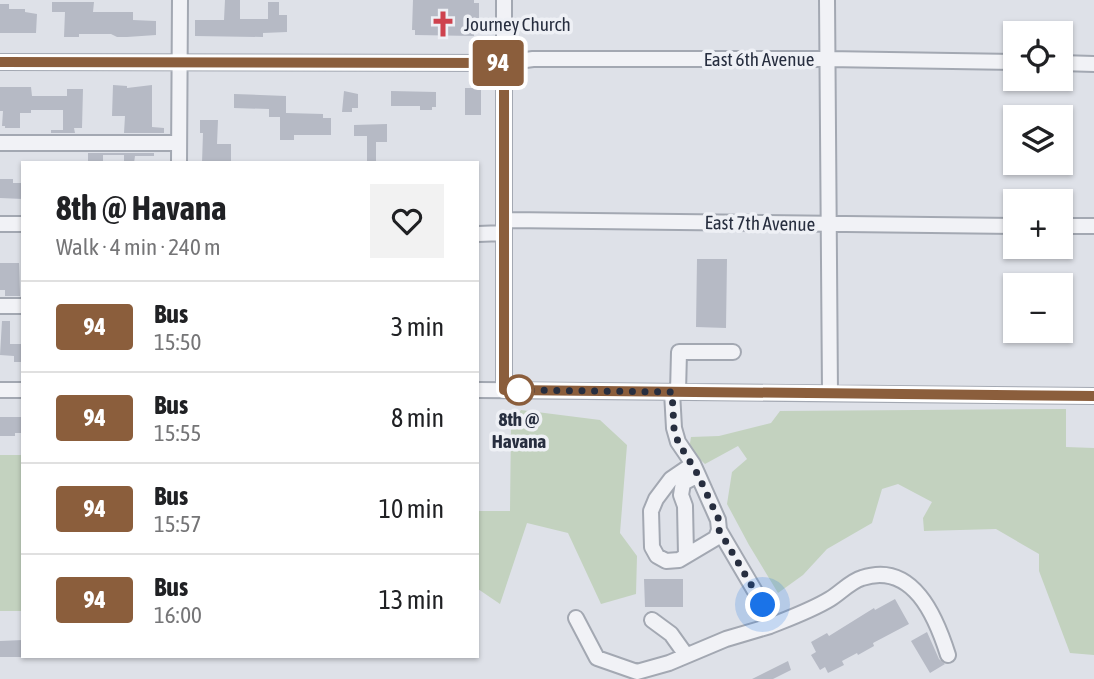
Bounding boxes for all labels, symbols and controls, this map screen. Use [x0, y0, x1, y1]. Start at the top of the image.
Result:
church icon: Journey Church [428, 9, 458, 39]
place label: Journey Church [464, 13, 571, 35]
map controls [1003, 21, 1073, 343]
button: locate [1003, 21, 1073, 91]
line badge: 94 [466, 40, 530, 86]
street label: East 6th Avenue [704, 48, 814, 70]
text: 94 [487, 49, 509, 76]
button: layers [1003, 105, 1073, 175]
button: heart [370, 184, 444, 258]
text: 8th @ Havana [56, 189, 226, 227]
button: + [1003, 189, 1073, 259]
street label: East 7th Avenue [705, 211, 815, 235]
text: Walk · 4 min · 240 m [56, 234, 220, 260]
button: − [1003, 273, 1073, 343]
text: Bus [154, 299, 188, 329]
text: 3 min [391, 312, 444, 342]
text: 94 [83, 313, 106, 340]
text: 15:50 [154, 329, 201, 355]
marker: 8th @ Havana [504, 375, 534, 405]
text: Bus [154, 390, 188, 420]
text: 8 min [391, 403, 444, 433]
text: 94 [83, 404, 106, 431]
place label: 8th @ Havana [492, 408, 546, 452]
text: 15:55 [154, 420, 201, 446]
text: Bus [154, 481, 188, 511]
text: 10 min [379, 494, 444, 524]
text: 94 [83, 495, 106, 522]
text: 15:57 [154, 511, 201, 537]
text: Bus [154, 572, 188, 602]
text: 13 min [379, 585, 444, 615]
text: 94 [83, 586, 106, 613]
your location [745, 587, 780, 622]
text: 16:00 [154, 602, 202, 628]

